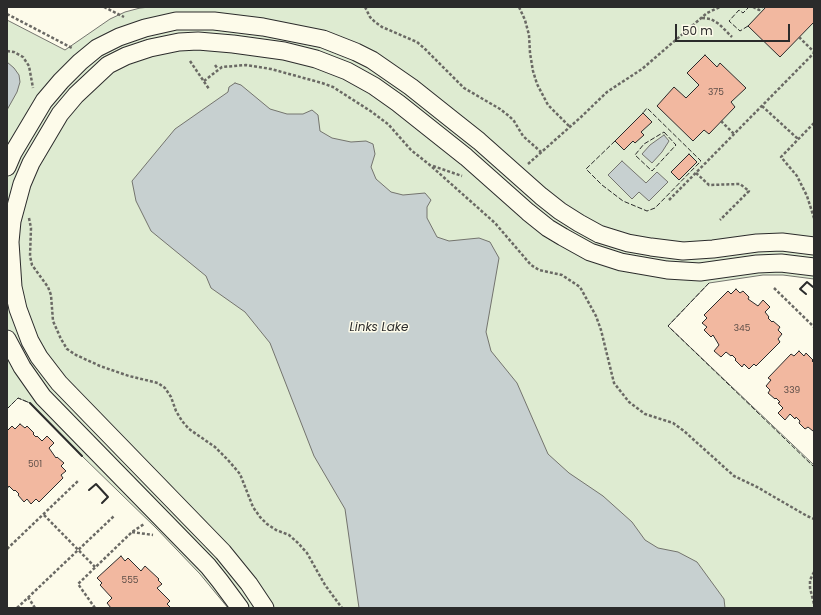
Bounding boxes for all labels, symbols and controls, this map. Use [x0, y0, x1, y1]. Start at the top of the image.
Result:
scale bar [677, 16, 792, 42]
text: 50 m [682, 22, 713, 39]
house number: 375 [708, 88, 724, 98]
water label: Links Lake [350, 321, 408, 335]
house number: 345 [734, 324, 750, 334]
house number: 339 [784, 386, 800, 396]
house number: 501 [28, 460, 42, 470]
house number: 555 [122, 576, 138, 586]

